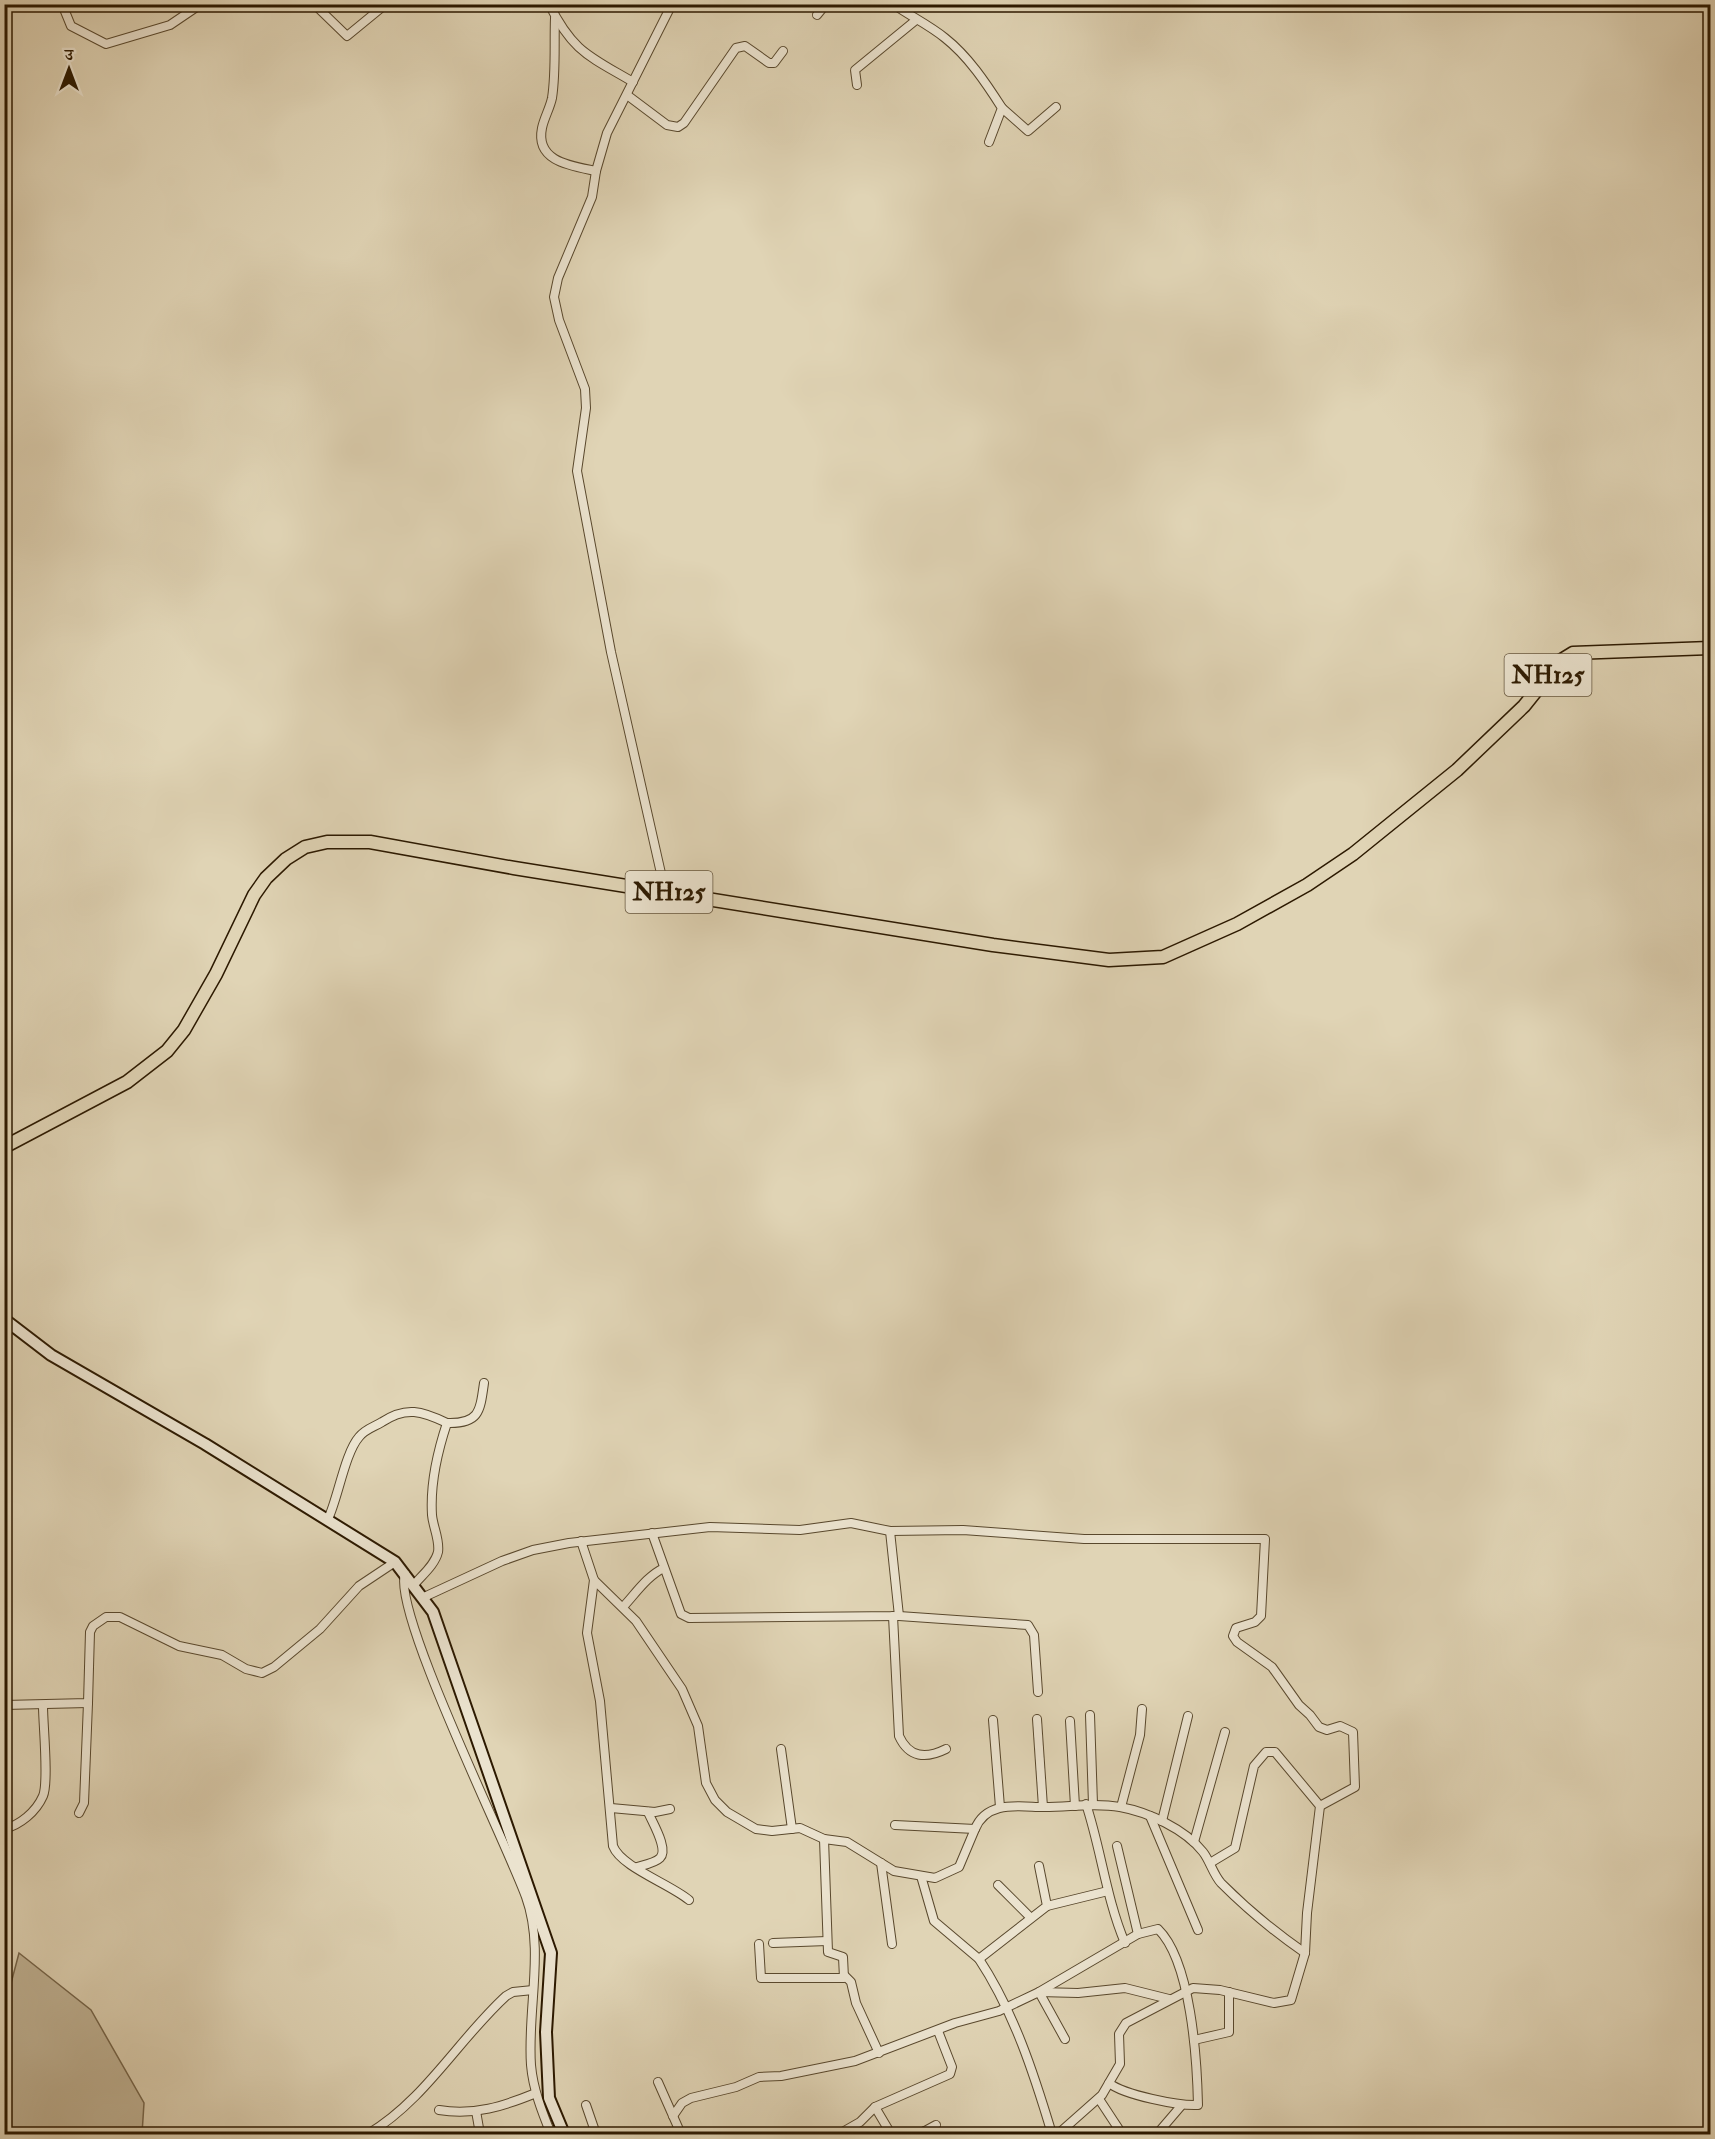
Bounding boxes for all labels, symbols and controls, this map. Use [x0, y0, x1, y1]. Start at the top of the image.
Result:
north arrow [39, 39, 99, 99]
text: उ [64, 45, 75, 65]
road number: NH125 [1504, 654, 1592, 696]
road number: NH125 [626, 871, 712, 913]

